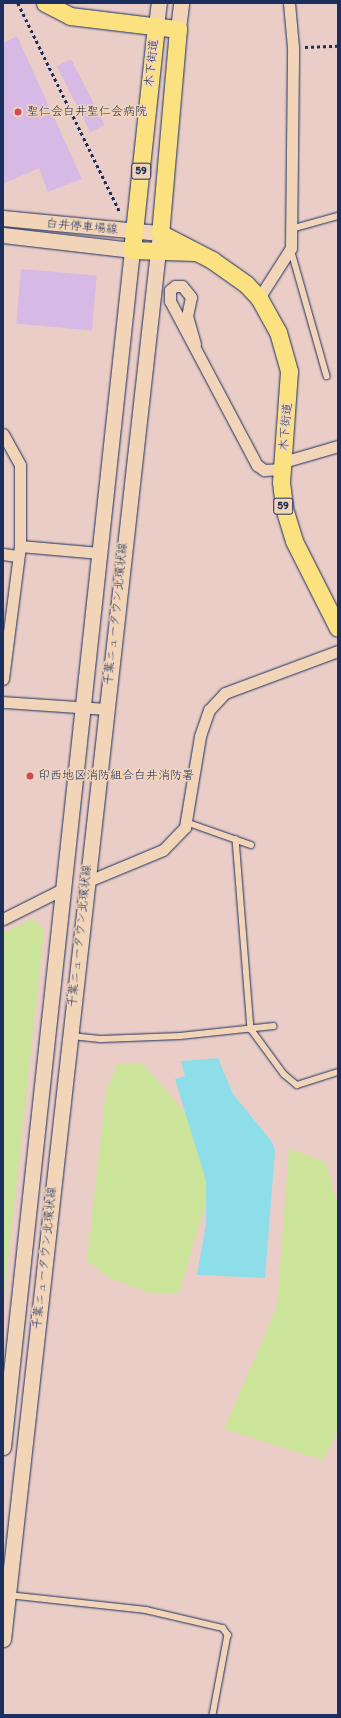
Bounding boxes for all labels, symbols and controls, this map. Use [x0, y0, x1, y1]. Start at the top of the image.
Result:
street label: 木下街道 [142, 38, 162, 88]
place label: 聖仁会白井聖仁会病院 [27, 105, 147, 119]
marker: 聖仁会白井聖仁会病院 [12, 106, 24, 118]
road number: 59 [131, 162, 151, 180]
street label: 白井停車場線 [46, 217, 118, 237]
street label: 木下街道 [277, 402, 295, 452]
road number: 59 [273, 497, 293, 515]
street label: 千葉ニュータウン北環状線 [101, 542, 131, 686]
place label: 印西地区消防組合白井消防署 [38, 769, 194, 783]
marker: 印西地区消防組合白井消防署 [25, 771, 35, 781]
street label: 千葉ニュータウン北環状線 [65, 864, 95, 1008]
street label: 千葉ニュータウン北環状線 [30, 1186, 60, 1330]

